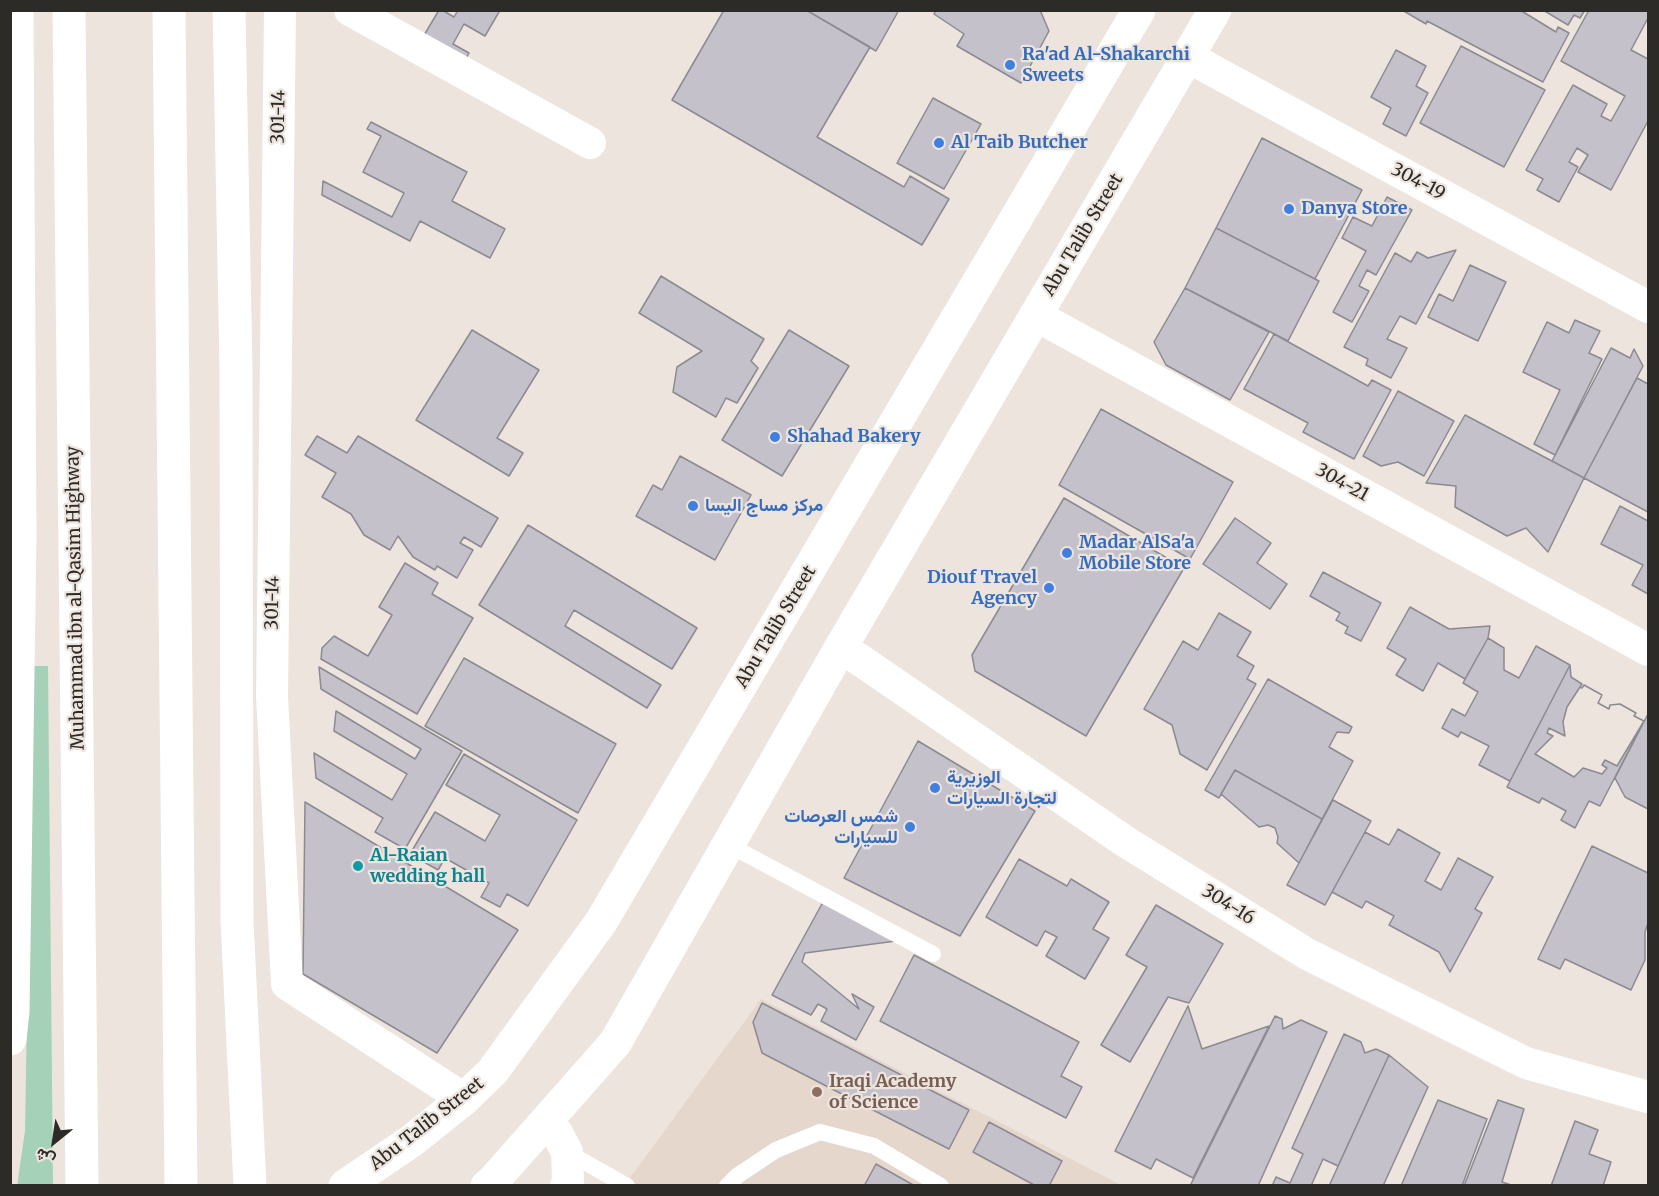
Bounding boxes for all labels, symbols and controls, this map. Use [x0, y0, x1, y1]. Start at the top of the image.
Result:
place label: Ra'ad Al-Shakarchi Sweets [1022, 44, 1190, 86]
marker: Ra'ad Al-Shakarchi Sweets [1003, 58, 1017, 72]
street label: 301-14 [268, 90, 290, 144]
place label: Al Taib Butcher [951, 132, 1088, 154]
marker: Al Taib Butcher [932, 136, 946, 150]
street label: 304-19 [1387, 159, 1449, 205]
street label: Abu Talib Street [1038, 170, 1128, 300]
place label: Danya Store [1301, 198, 1408, 220]
marker: Danya Store [1282, 202, 1296, 216]
place label: Shahad Bakery [787, 426, 921, 448]
marker: Shahad Bakery [768, 430, 782, 444]
street label: Muhammad ibn al-Qasim Highway [63, 446, 89, 750]
street label: 304-21 [1312, 460, 1372, 506]
place label: مركز مساج اليسا [705, 495, 823, 517]
marker: مركز مساج اليسا [686, 499, 700, 513]
place label: Madar AlSa'a Mobile Store [1079, 532, 1195, 574]
marker: Madar AlSa'a Mobile Store [1060, 546, 1074, 560]
street label: Abu Talib Street [731, 562, 821, 692]
place label: Diouf Travel Agency [927, 567, 1037, 610]
street label: 301-14 [262, 576, 284, 630]
marker: Diouf Travel Agency [1042, 581, 1056, 595]
place label: الوزيرية لتجارة السيارات [947, 767, 1057, 810]
marker: الوزيرية لتجارة السيارات [928, 781, 942, 795]
place label: شمس العرصات للسيارات [784, 806, 898, 848]
marker: شمس العرصات للسيارات [903, 820, 917, 834]
place label: Al-Raian wedding hall [370, 845, 485, 888]
marker: Al-Raian wedding hall [351, 859, 365, 873]
street label: 304-16 [1198, 880, 1258, 930]
place label: Iraqi Academy of Science [829, 1071, 956, 1114]
street label: Abu Talib Street [366, 1073, 488, 1175]
marker: Iraqi Academy of Science [810, 1085, 824, 1099]
north arrow [24, 1112, 84, 1172]
text: ش [32, 1144, 58, 1171]

